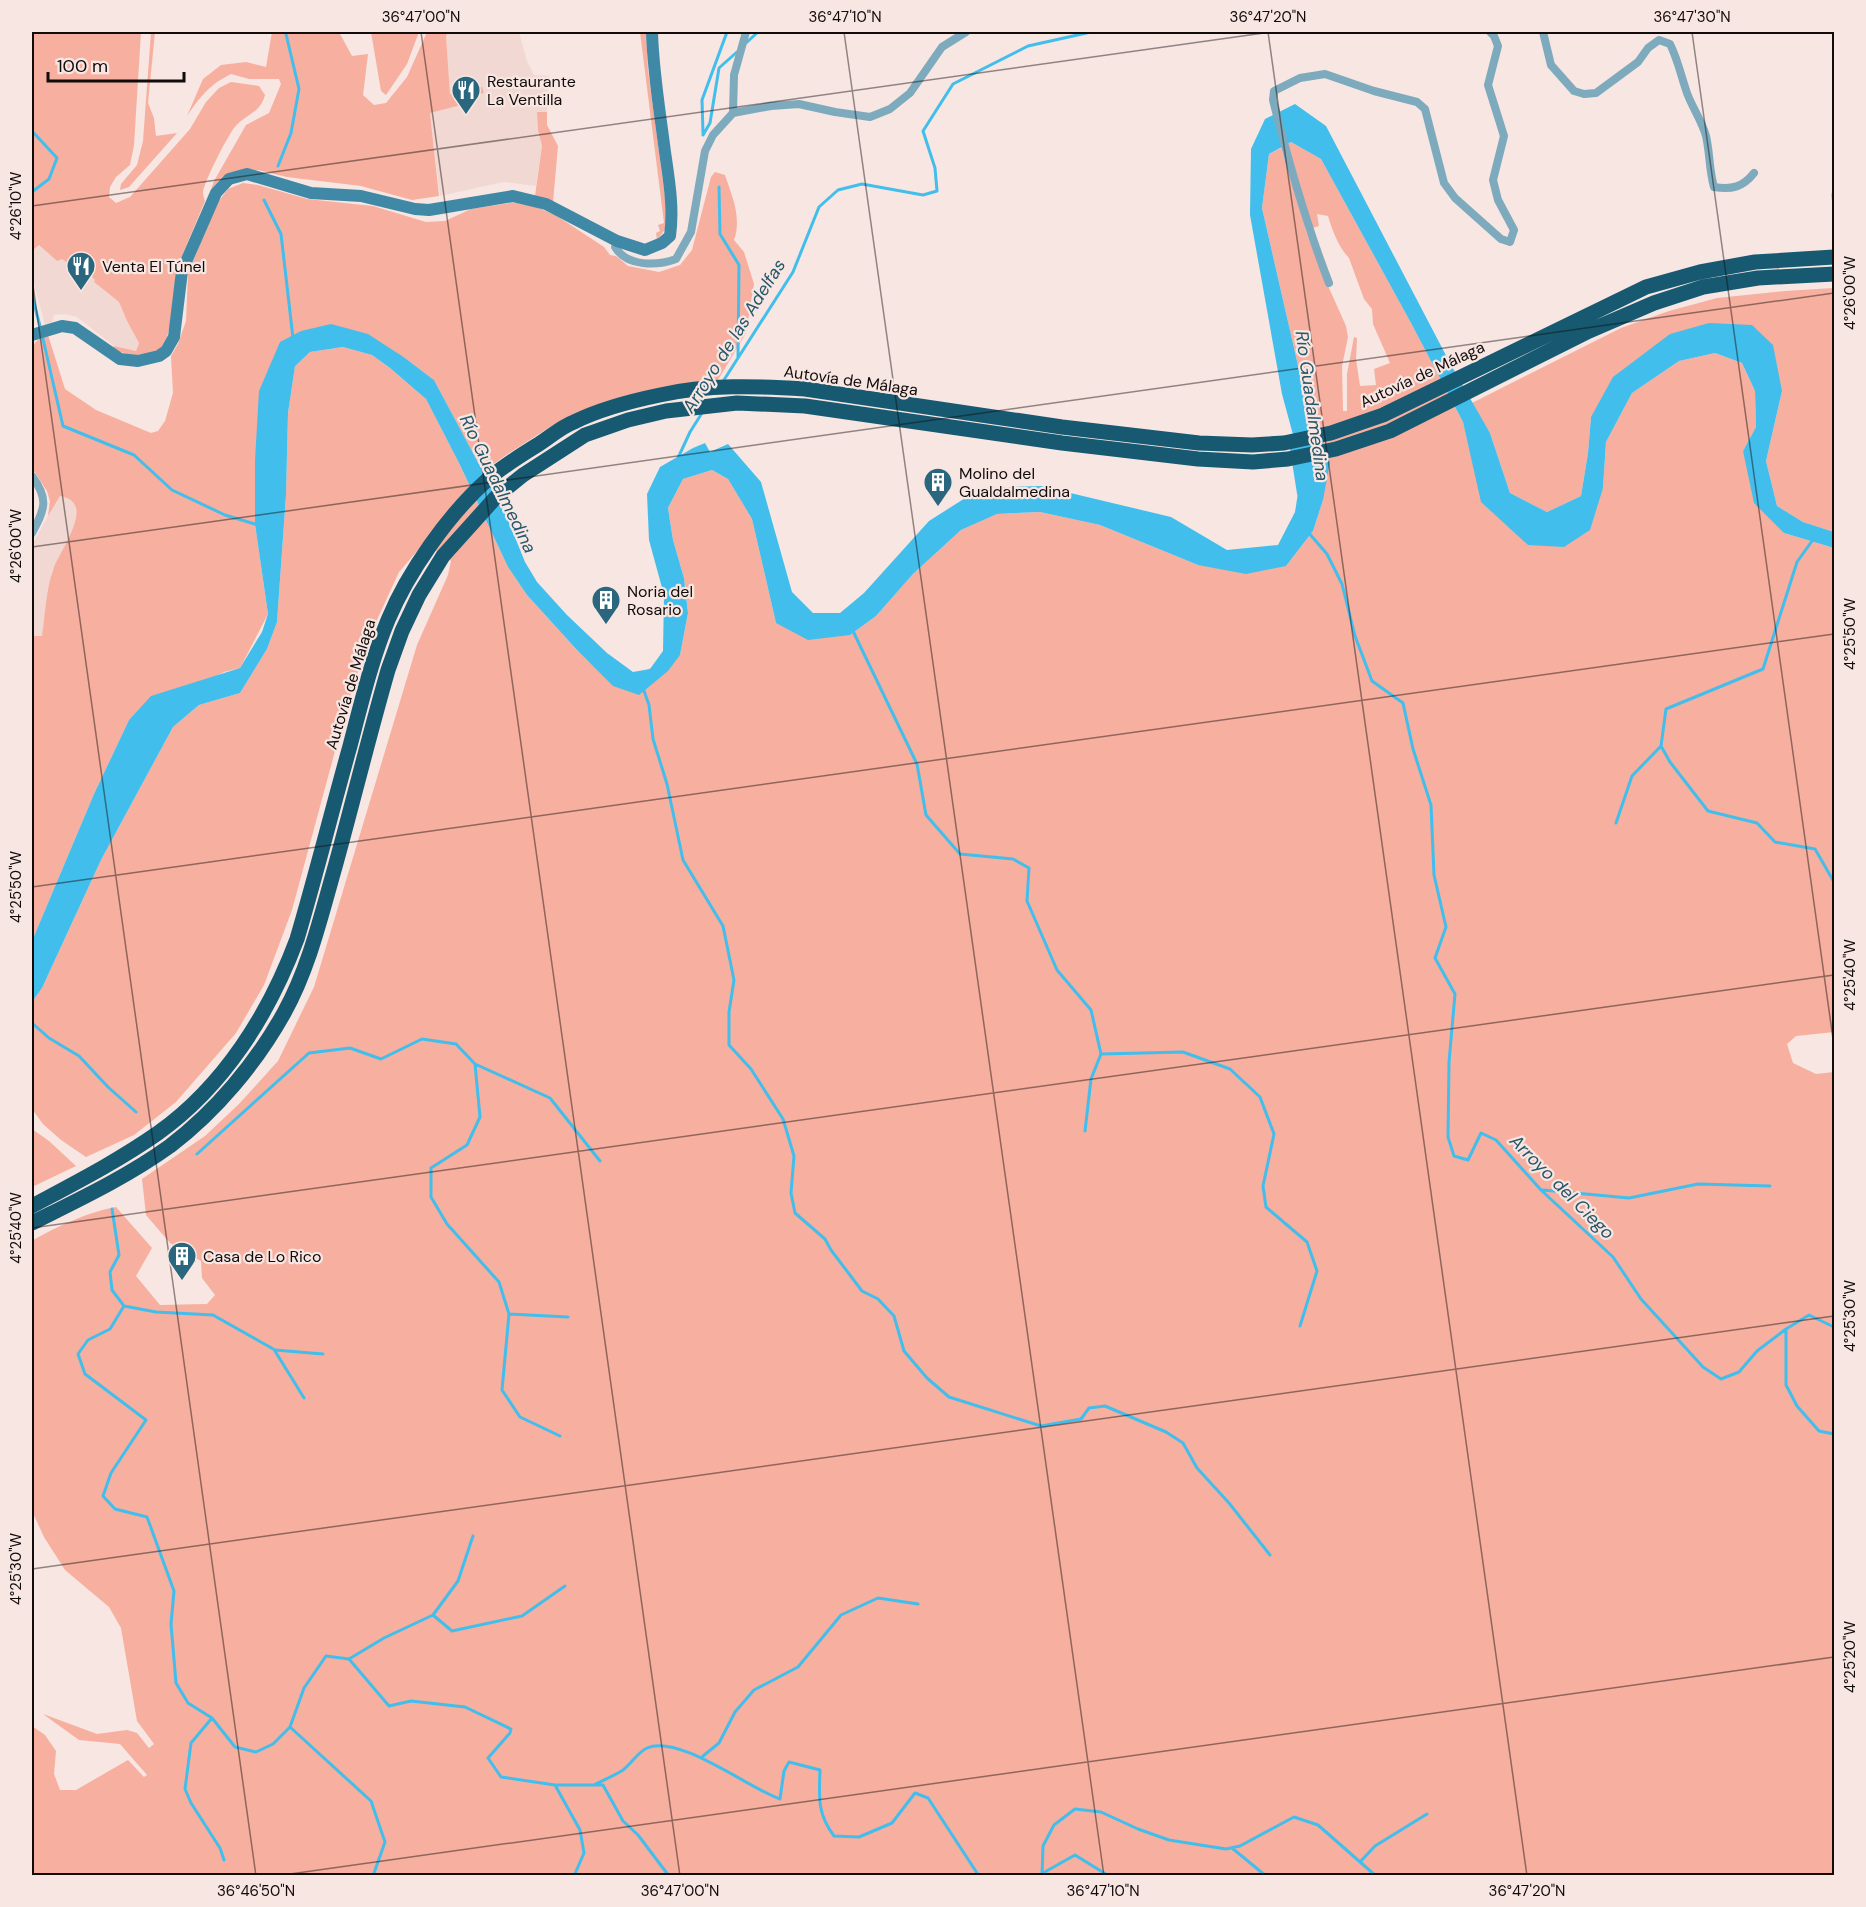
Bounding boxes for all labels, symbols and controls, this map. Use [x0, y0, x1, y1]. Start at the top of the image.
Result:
text: 36°47'00"N [382, 7, 460, 27]
text: 36°47'10"N [808, 7, 882, 27]
text: 36°47'20"N [1230, 7, 1306, 27]
text: 36°47'30"N [1653, 7, 1731, 27]
scale bar [48, 45, 184, 83]
text: 100 m [57, 54, 108, 78]
place label: Restaurante La Ventilla [487, 71, 576, 110]
restaurant icon: Restaurante La Ventilla [450, 74, 482, 116]
text: 4°26'10"W [6, 171, 26, 240]
restaurant icon: Venta El Túnel [65, 250, 97, 292]
water label: Arroyo de las Adelfas [676, 254, 791, 418]
text: 4°26'00"W [1840, 255, 1860, 330]
place label: Venta El Túnel [102, 256, 205, 277]
water label: Río Guadalmedina [1290, 329, 1334, 483]
street label: Autovía de Málaga [1357, 336, 1488, 413]
street label: Autovía de Málaga [783, 361, 919, 400]
water label: Río Guadalmedina [454, 411, 542, 557]
place label: Molino del Gualdalmedina [959, 463, 1070, 502]
building icon: Molino del Gualdalmedina [922, 466, 954, 508]
text: 4°26'00"W [6, 508, 26, 583]
place label: Noria del Rosario [627, 581, 693, 620]
building icon: Noria del Rosario [590, 584, 622, 626]
text: 4°25'50"W [1840, 598, 1860, 670]
street label: Autovía de Málaga [321, 616, 380, 752]
text: 4°25'50"W [6, 851, 26, 923]
text: 4°25'40"W [1840, 939, 1860, 1011]
water label: Arroyo del Ciego [1504, 1129, 1620, 1245]
text: 4°25'40"W [6, 1192, 26, 1264]
building icon: Casa de Lo Rico [166, 1240, 198, 1282]
place label: Casa de Lo Rico [203, 1246, 321, 1267]
text: 4°25'30"W [1840, 1279, 1860, 1352]
text: 4°25'30"W [6, 1532, 26, 1605]
text: 4°25'20"W [1840, 1621, 1860, 1693]
text: 36°46'50"N [217, 1881, 295, 1901]
text: 36°47'00"N [641, 1881, 719, 1901]
text: 36°47'10"N [1066, 1881, 1140, 1901]
text: 36°47'20"N [1489, 1881, 1565, 1901]

